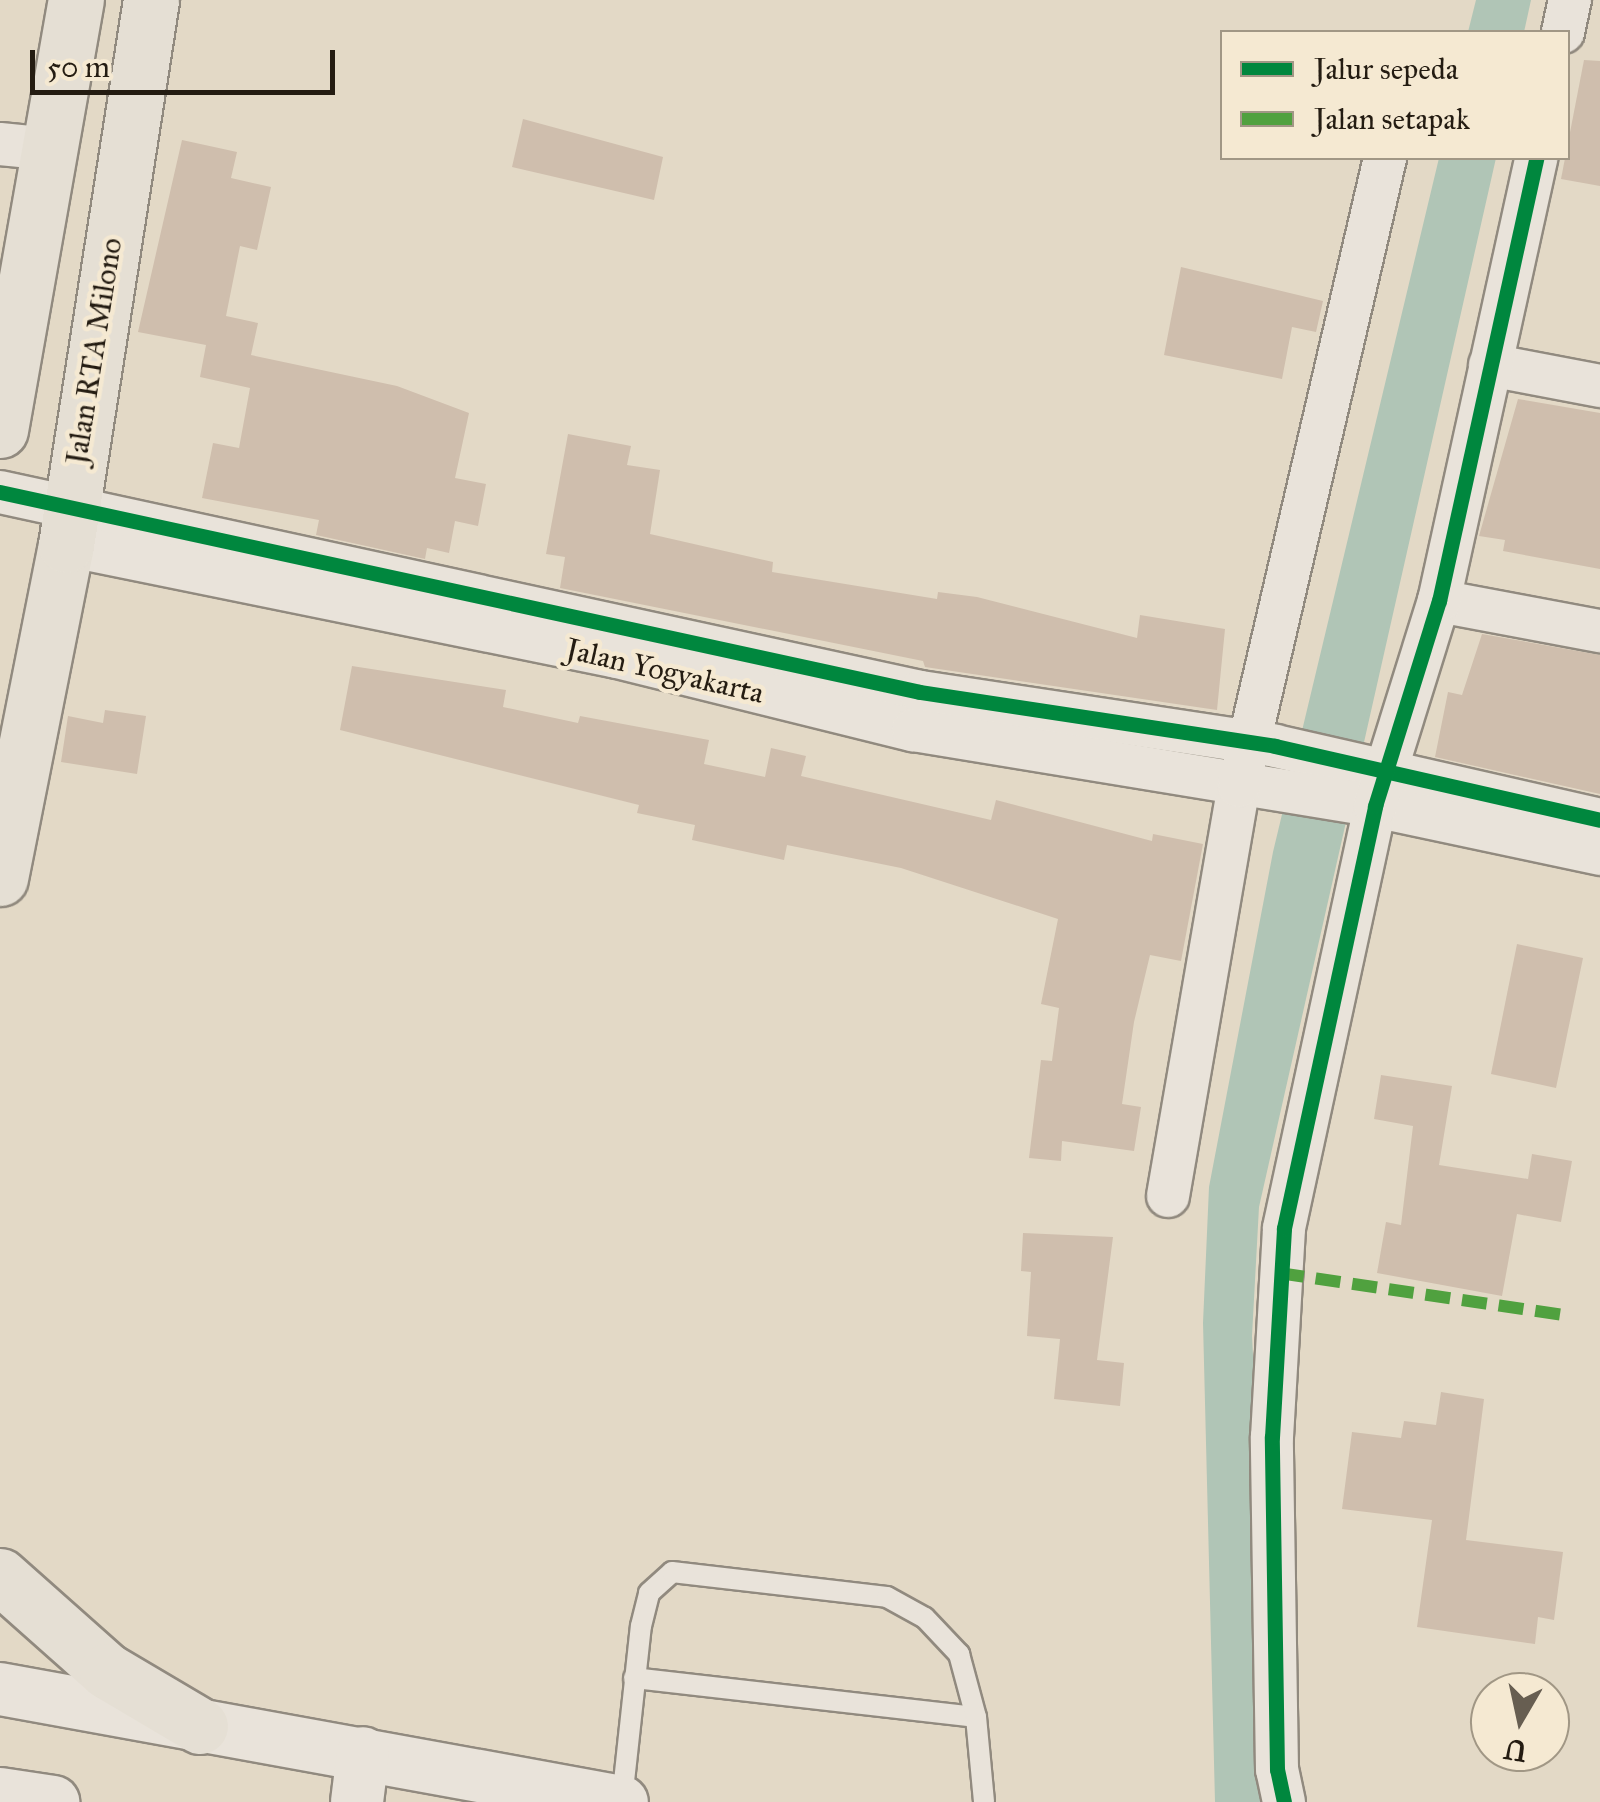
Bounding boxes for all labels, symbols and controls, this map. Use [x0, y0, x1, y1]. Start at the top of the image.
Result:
scale bar [35, 30, 340, 92]
legend [1220, 30, 1570, 160]
text: 50 m [47, 49, 110, 85]
text: Jalur sepeda [1314, 51, 1458, 87]
text: Jalan setapak [1314, 101, 1470, 137]
street label: Jalan RTA Milono [58, 235, 130, 467]
street label: Jalan Yogyakarta [563, 631, 767, 711]
north arrow [1470, 1672, 1570, 1772]
text: U [1502, 1731, 1529, 1769]

